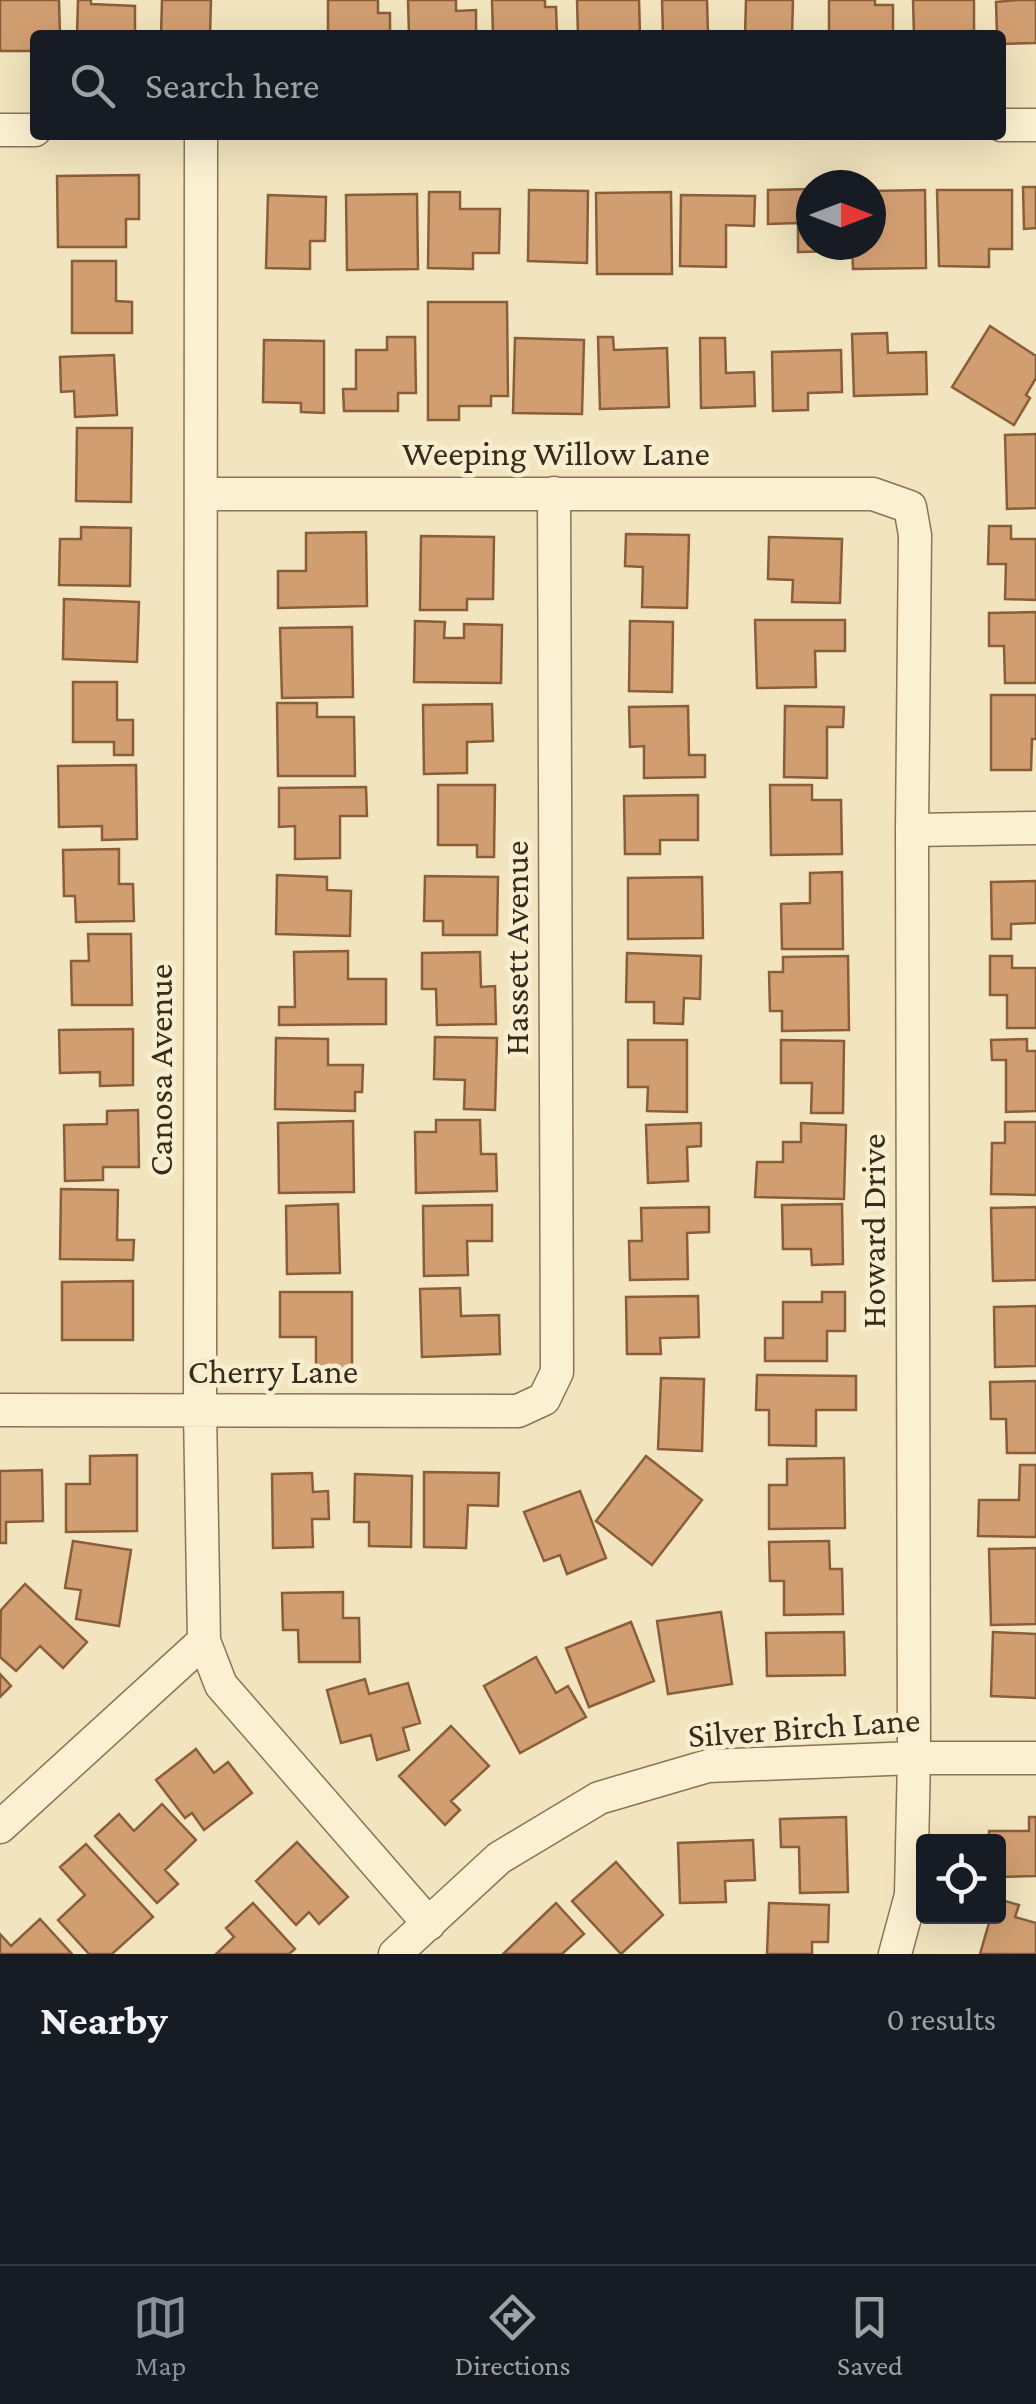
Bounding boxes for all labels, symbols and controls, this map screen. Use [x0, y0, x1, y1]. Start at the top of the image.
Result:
search box [30, 30, 1006, 140]
icon: search [65, 58, 120, 113]
text: Search here [145, 64, 319, 106]
north arrow [796, 170, 886, 260]
street label: Weeping Willow Lane [402, 434, 710, 473]
street label: Hassett Avenue [497, 841, 536, 1055]
street label: Canosa Avenue [141, 964, 180, 1176]
street label: Howard Drive [854, 1134, 893, 1328]
street label: Cherry Lane [188, 1352, 358, 1391]
street label: Silver Birch Lane [687, 1700, 921, 1755]
map controls [916, 1834, 1006, 1924]
button: locate [916, 1834, 1006, 1924]
text: Nearby [40, 1996, 168, 2043]
text: 0 results [886, 2001, 996, 2037]
tab: Map [133, 2290, 188, 2381]
tab: Directions [455, 2290, 571, 2381]
tab: Saved [837, 2290, 903, 2381]

